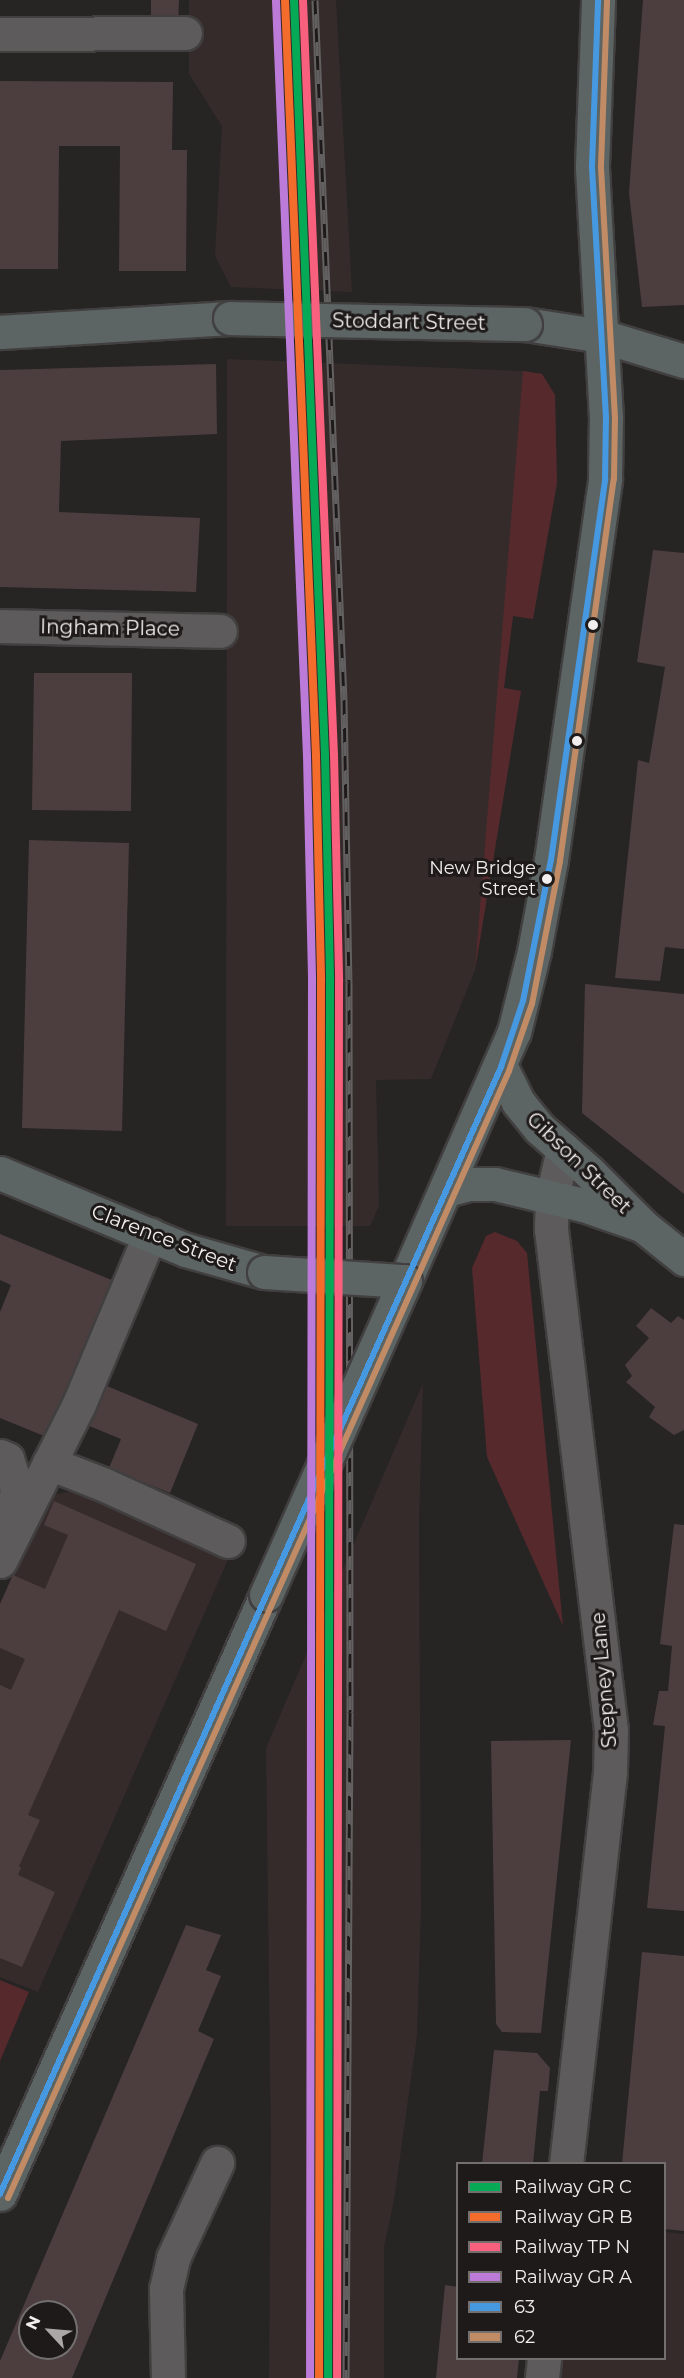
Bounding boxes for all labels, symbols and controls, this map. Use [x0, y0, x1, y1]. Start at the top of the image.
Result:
street label: Stoddart Street [332, 309, 486, 335]
street label: Ingham Place [40, 615, 180, 641]
unlabelled marker [587, 619, 599, 631]
unlabelled marker [571, 735, 583, 747]
place label: New Bridge Street [429, 858, 536, 900]
marker: New Bridge Street [541, 873, 553, 885]
street label: Gibson Street [522, 1107, 636, 1219]
street label: Clarence Street [88, 1199, 240, 1277]
street label: Stepney Lane [586, 1611, 622, 1749]
legend [456, 2162, 666, 2360]
text: Railway GR C [514, 2176, 632, 2198]
text: Railway GR B [514, 2206, 633, 2228]
text: Railway TP N [514, 2236, 630, 2258]
text: Railway GR A [514, 2266, 632, 2288]
text: 63 [514, 2296, 535, 2318]
north arrow [18, 2300, 78, 2360]
text: N [22, 2313, 45, 2333]
text: 62 [514, 2326, 535, 2348]

